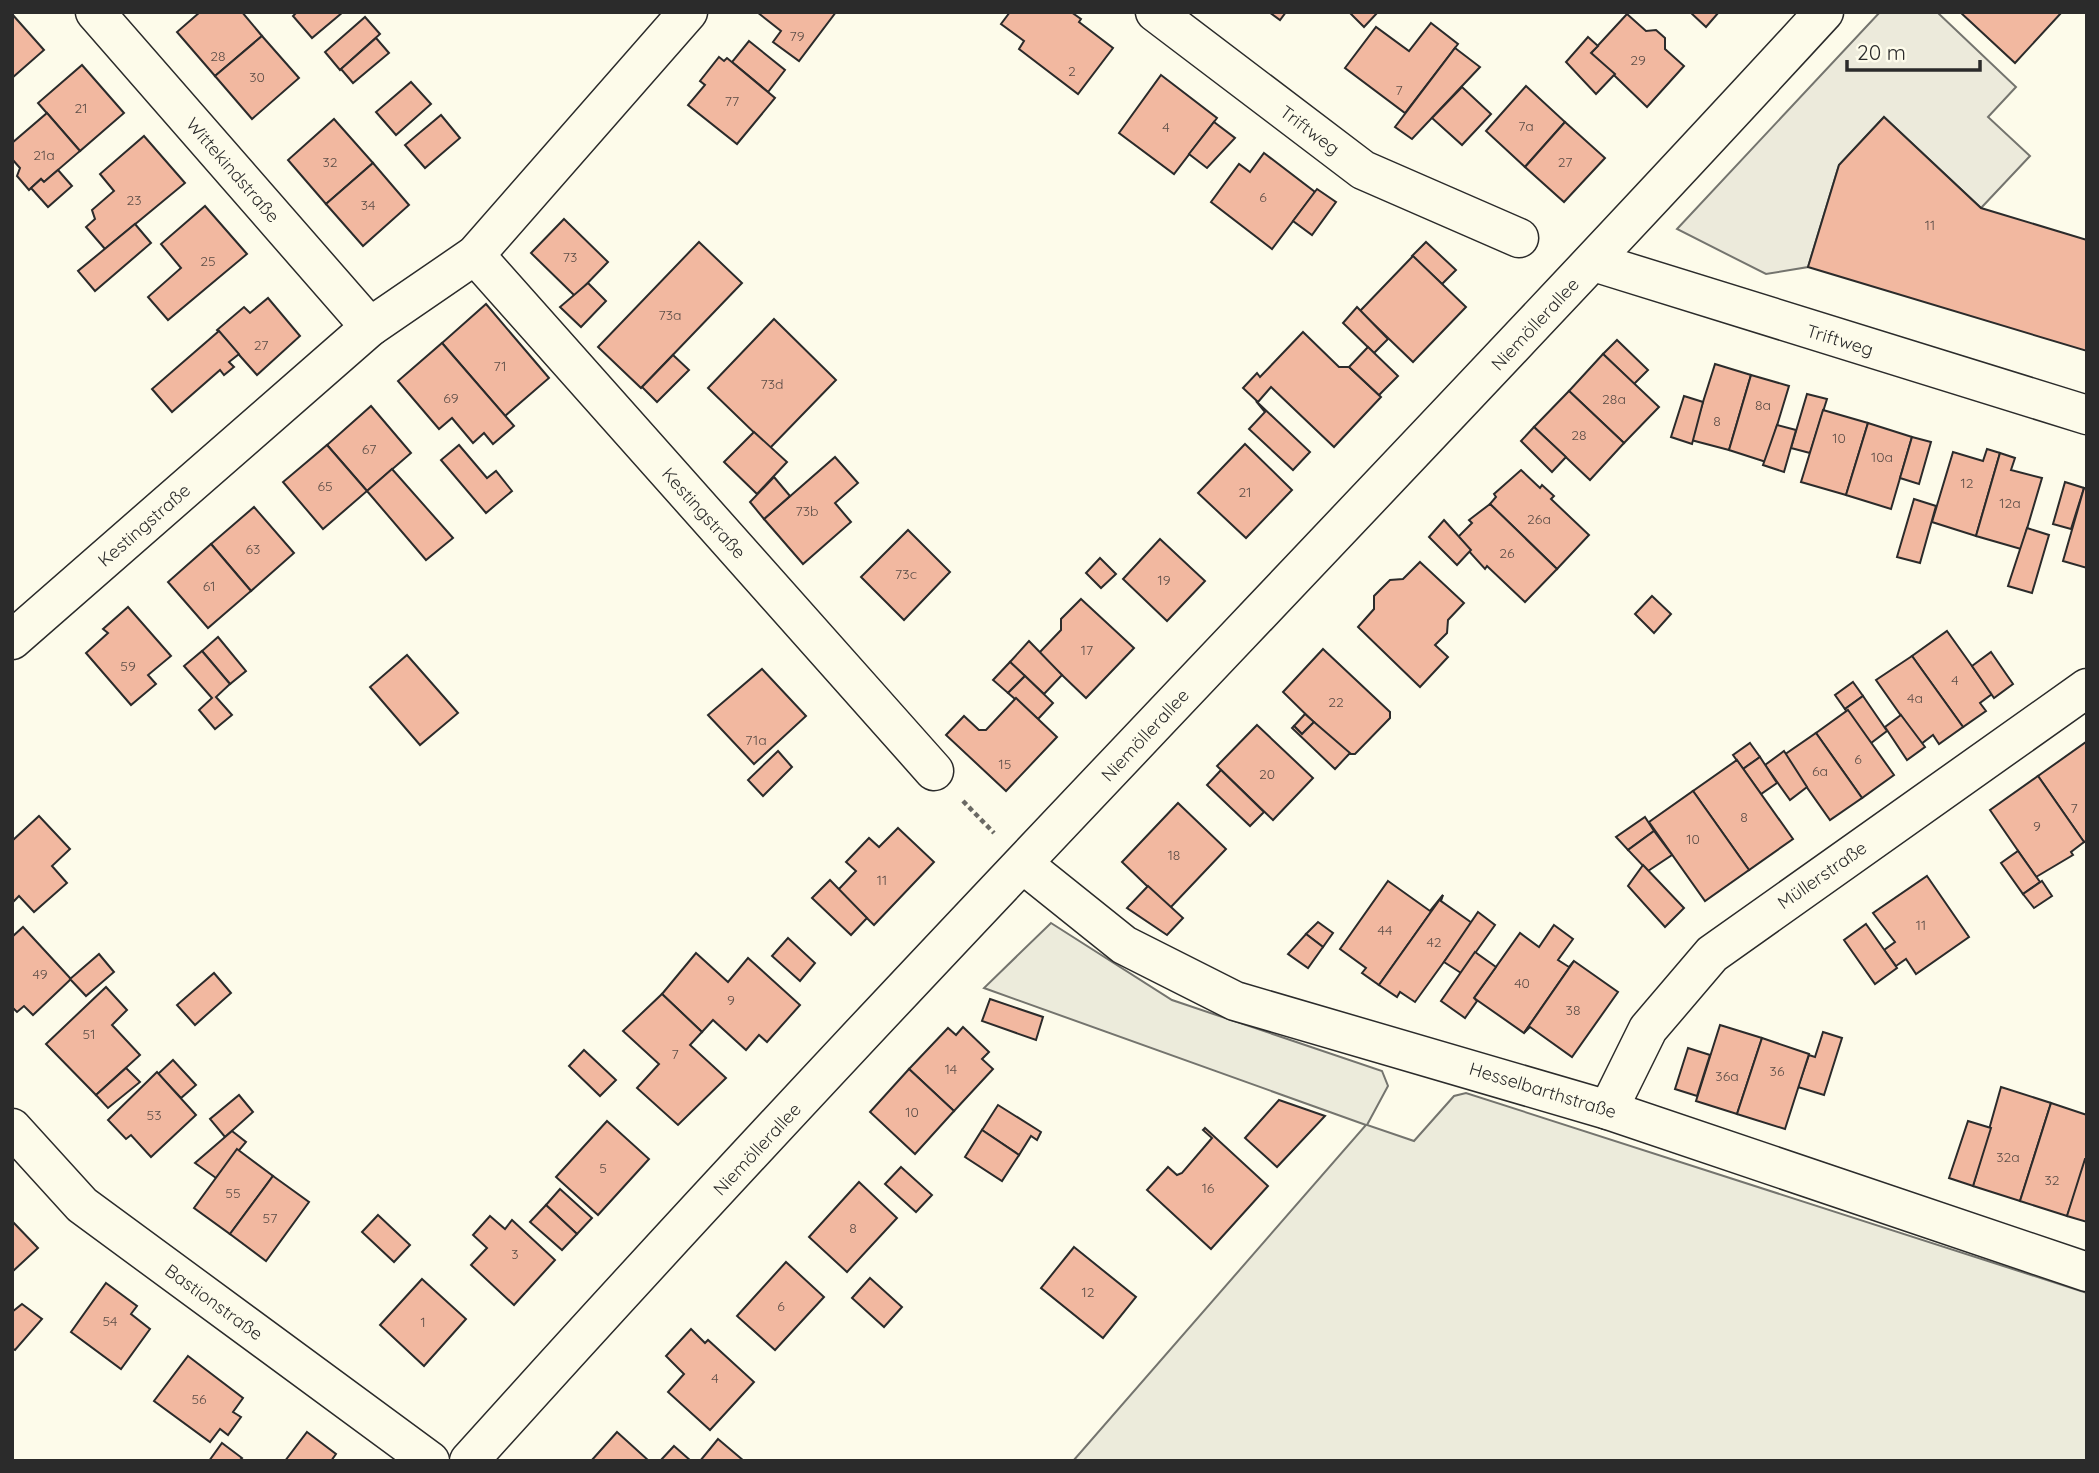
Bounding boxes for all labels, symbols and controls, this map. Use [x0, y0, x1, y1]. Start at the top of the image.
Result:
house number: 79 [790, 27, 805, 45]
scale bar [1847, 28, 1980, 72]
text: 20 m [1857, 39, 1906, 65]
house number: 28 [210, 47, 226, 65]
house number: 29 [1630, 51, 1646, 69]
house number: 2 [1068, 62, 1076, 80]
house number: 30 [249, 68, 265, 86]
house number: 7 [1395, 81, 1403, 99]
house number: 77 [725, 92, 739, 110]
house number: 21 [75, 99, 87, 117]
street label: Triftweg [1276, 100, 1344, 160]
street label: Wittekindstraße [181, 113, 285, 227]
house number: 7a [1518, 117, 1534, 135]
house number: 4 [1162, 118, 1170, 136]
house number: 21a [33, 146, 55, 164]
house number: 32 [322, 153, 338, 171]
house number: 27 [1558, 153, 1572, 171]
house number: 6 [1259, 188, 1267, 206]
house number: 23 [126, 191, 142, 209]
house number: 34 [361, 196, 375, 214]
house number: 11 [1925, 216, 1935, 234]
house number: 73 [563, 248, 577, 266]
house number: 25 [200, 252, 216, 270]
street label: Niemöllerallee [1486, 273, 1584, 375]
house number: 73a [658, 306, 682, 324]
street label: Triftweg [1804, 319, 1876, 361]
house number: 27 [254, 336, 268, 354]
house number: 71 [493, 357, 507, 375]
house number: 73d [760, 375, 784, 393]
house number: 69 [443, 389, 459, 407]
house number: 28a [1602, 390, 1626, 408]
house number: 8a [1755, 396, 1771, 414]
house number: 8 [1713, 412, 1721, 430]
house number: 28 [1571, 426, 1587, 444]
house number: 10 [1832, 429, 1846, 447]
house number: 67 [362, 440, 376, 458]
house number: 10a [1871, 448, 1893, 466]
street label: Kestingstraße [657, 463, 751, 563]
house number: 12 [1961, 474, 1974, 492]
house number: 65 [317, 477, 333, 495]
street label: Kestingstraße [93, 479, 195, 571]
house number: 21 [1239, 483, 1251, 501]
house number: 12a [1999, 494, 2021, 512]
house number: 73b [795, 502, 819, 520]
house number: 26a [1527, 510, 1551, 528]
house number: 63 [246, 540, 260, 558]
house number: 26 [1499, 544, 1515, 562]
house number: 73c [895, 565, 917, 583]
house number: 19 [1158, 571, 1171, 589]
house number: 61 [203, 577, 215, 595]
house number: 17 [1081, 641, 1093, 659]
house number: 59 [120, 657, 136, 675]
house number: 4 [1951, 671, 1959, 689]
street label: Niemöllerallee [1096, 684, 1194, 786]
house number: 4a [1907, 689, 1923, 707]
house number: 22 [1328, 693, 1344, 711]
house number: 71a [745, 731, 767, 749]
house number: 6 [1854, 750, 1862, 768]
house number: 15 [999, 755, 1011, 773]
house number: 6a [1812, 762, 1828, 780]
house number: 20 [1259, 765, 1275, 783]
house number: 7 [2070, 799, 2078, 817]
house number: 8 [1740, 808, 1748, 826]
house number: 9 [2033, 817, 2041, 835]
house number: 10 [1686, 830, 1700, 848]
street label: Müllerstraße [1773, 836, 1871, 914]
house number: 18 [1168, 846, 1180, 864]
house number: 11 [877, 871, 887, 889]
house number: 11 [1916, 916, 1926, 934]
house number: 44 [1378, 921, 1392, 939]
house number: 42 [1426, 933, 1442, 951]
house number: 49 [33, 965, 48, 983]
house number: 40 [1514, 974, 1530, 992]
house number: 9 [727, 991, 735, 1009]
house number: 38 [1566, 1001, 1580, 1019]
house number: 51 [83, 1025, 95, 1043]
house number: 7 [671, 1045, 679, 1063]
street label: Hesselbarthstraße [1467, 1057, 1619, 1123]
house number: 14 [945, 1060, 957, 1078]
house number: 36 [1770, 1062, 1785, 1080]
house number: 36a [1715, 1067, 1739, 1085]
street label: Niemöllerallee [708, 1098, 806, 1200]
house number: 10 [905, 1103, 919, 1121]
house number: 53 [147, 1106, 161, 1124]
house number: 32a [1996, 1148, 2020, 1166]
house number: 5 [599, 1159, 607, 1177]
house number: 32 [2044, 1171, 2060, 1189]
house number: 16 [1202, 1179, 1215, 1197]
house number: 55 [225, 1184, 241, 1202]
house number: 57 [263, 1209, 277, 1227]
house number: 8 [849, 1219, 857, 1237]
house number: 3 [511, 1245, 519, 1263]
street label: Bastionstraße [161, 1259, 267, 1345]
house number: 12 [1082, 1283, 1095, 1301]
house number: 6 [777, 1297, 785, 1315]
house number: 54 [102, 1312, 118, 1330]
house number: 1 [420, 1313, 426, 1331]
house number: 4 [711, 1369, 719, 1387]
house number: 56 [191, 1390, 207, 1408]

